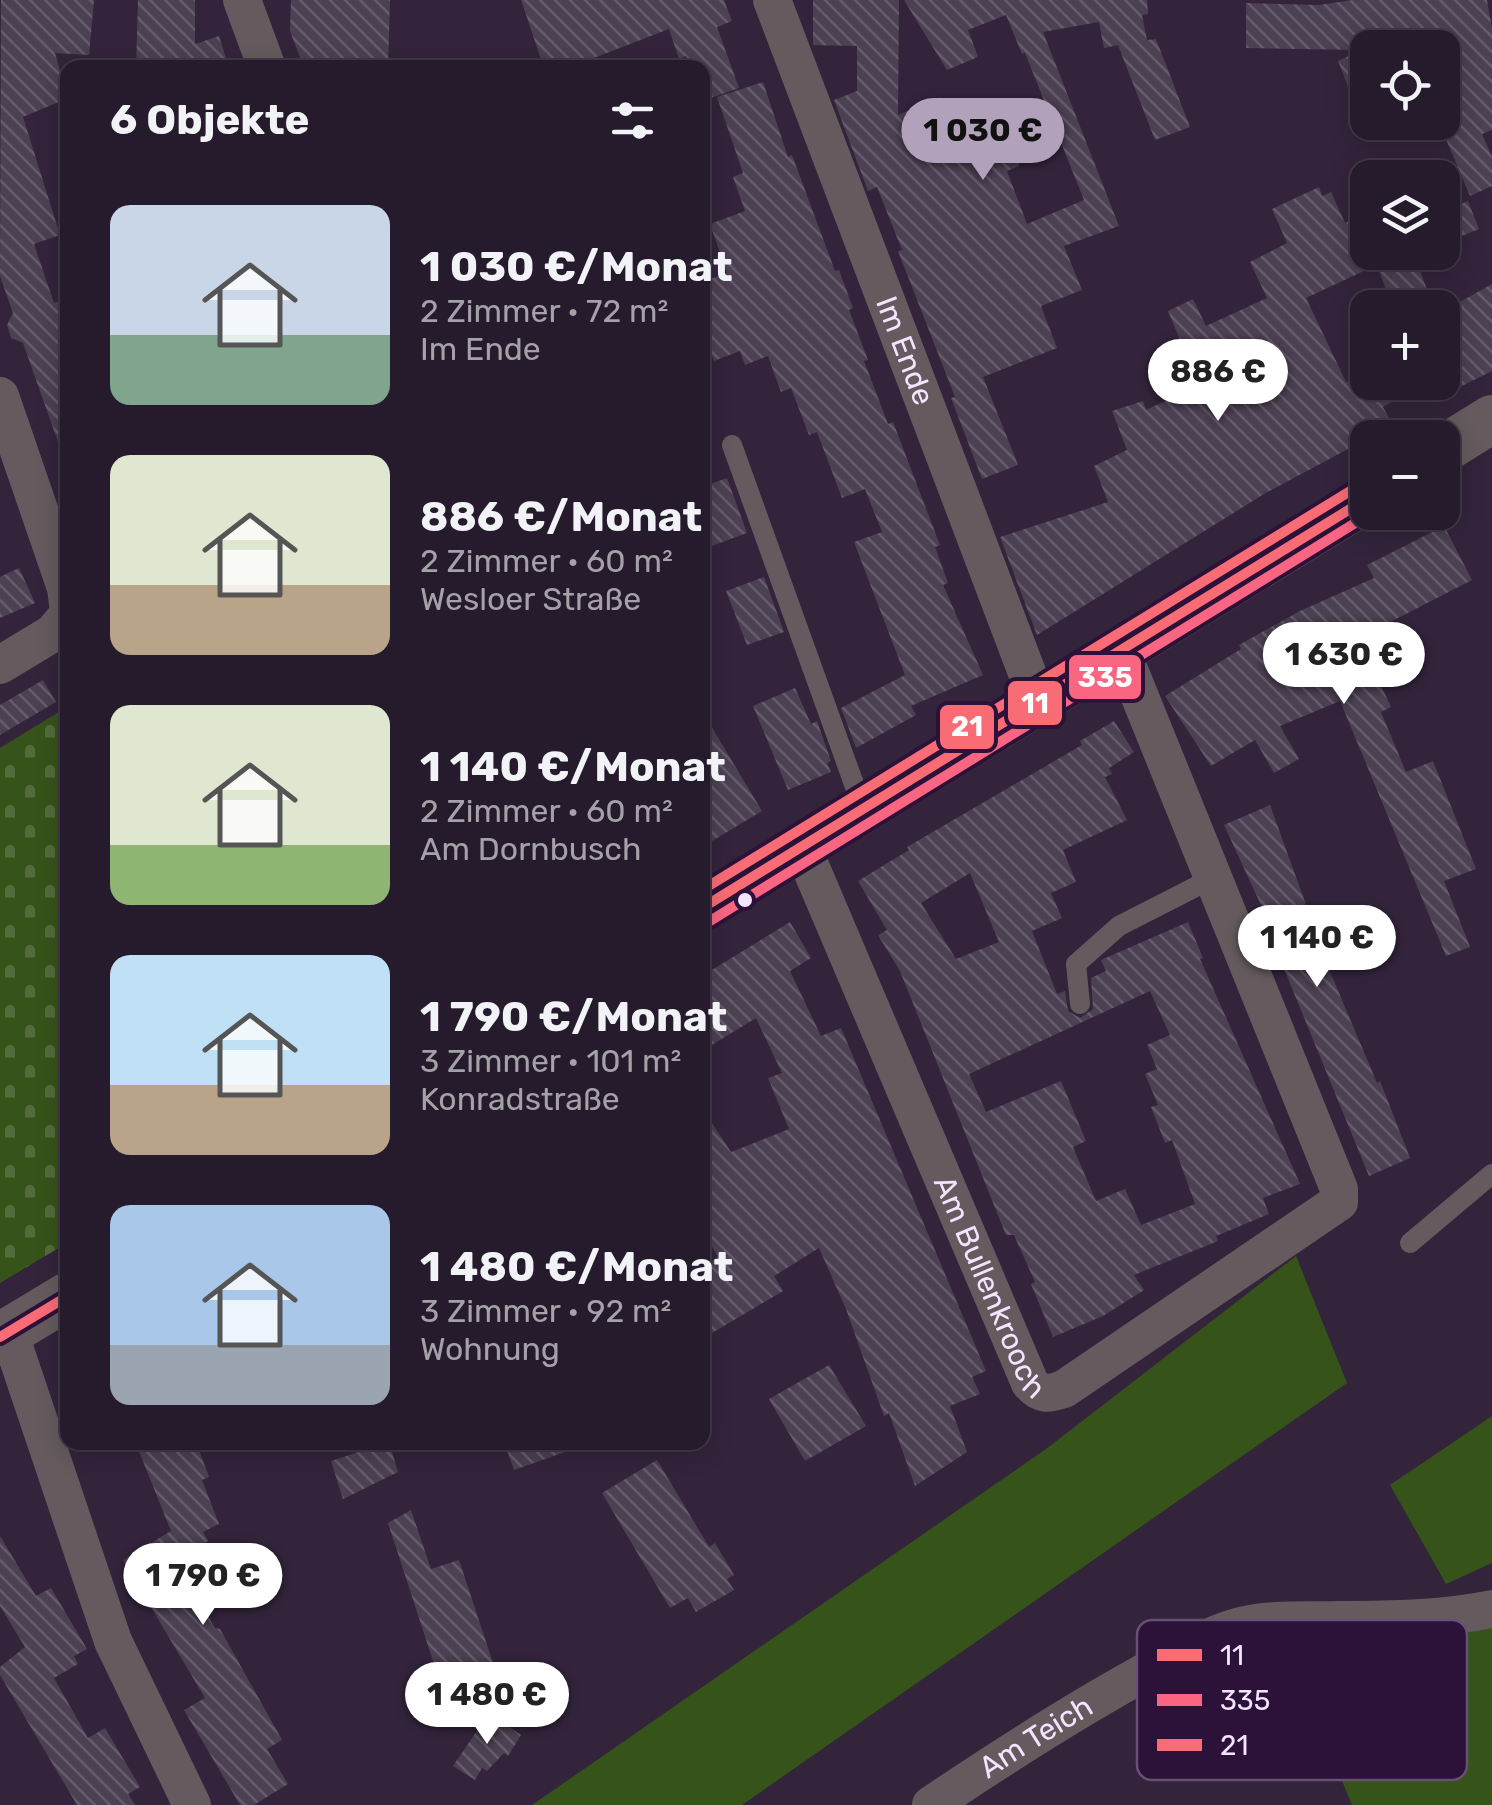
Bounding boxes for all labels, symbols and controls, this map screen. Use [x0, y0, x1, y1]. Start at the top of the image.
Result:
map controls [1350, 30, 1460, 530]
button: locate [1350, 30, 1460, 140]
icon: filters [605, 93, 660, 148]
text: 6 Objekte [110, 95, 310, 145]
pin: 1 030 € [891, 98, 1075, 183]
text: 1 030 € [923, 111, 1043, 149]
button: layers [1350, 160, 1460, 270]
text: 1 030 €/Monat [420, 242, 733, 292]
icon: home [190, 245, 310, 365]
button: + [1350, 290, 1460, 400]
street label: Im Ende [868, 291, 942, 410]
text: 2 Zimmer · 72 m² [420, 292, 668, 330]
text: Im Ende [420, 330, 541, 368]
pin: 886 € [1148, 339, 1288, 424]
text: 886 € [1170, 352, 1266, 390]
button: − [1350, 420, 1460, 530]
text: 886 €/Monat [420, 492, 702, 542]
icon: home [190, 495, 310, 615]
text: 2 Zimmer · 60 m² [420, 542, 673, 580]
text: Wesloer Straße [420, 580, 641, 618]
pin: 1 630 € [1252, 622, 1436, 707]
text: 1 630 € [1285, 635, 1403, 673]
line badge: 335 [1067, 653, 1143, 701]
text: 335 [1078, 661, 1133, 694]
line badge: 11 [1006, 679, 1064, 727]
text: 11 [1021, 687, 1049, 720]
line badge: 21 [938, 703, 996, 751]
text: 21 [951, 710, 983, 743]
text: 1 140 €/Monat [420, 742, 726, 792]
icon: home [190, 745, 310, 865]
text: 2 Zimmer · 60 m² [420, 792, 673, 830]
text: Am Dornbusch [420, 830, 641, 868]
unlabelled marker [735, 890, 755, 910]
pin: 1 140 € [1225, 905, 1409, 990]
text: 1 140 € [1260, 918, 1374, 956]
text: 1 790 €/Monat [420, 992, 727, 1042]
icon: home [190, 995, 310, 1115]
text: 3 Zimmer · 101 m² [420, 1042, 681, 1080]
text: Konradstraße [420, 1080, 620, 1118]
street label: Am Bullenkrooch [926, 1170, 1053, 1406]
text: 1 480 €/Monat [420, 1242, 733, 1292]
icon: home [190, 1245, 310, 1365]
text: 3 Zimmer · 92 m² [420, 1292, 671, 1330]
text: Wohnung [420, 1330, 560, 1368]
pin: 1 790 € [111, 1543, 295, 1628]
text: 1 790 € [145, 1556, 261, 1594]
legend [1137, 1620, 1467, 1780]
text: 11 [1220, 1639, 1244, 1672]
pin: 1 480 € [395, 1662, 579, 1747]
text: 1 480 € [427, 1675, 547, 1713]
text: 335 [1220, 1684, 1270, 1717]
street label: Am Teich [972, 1688, 1099, 1786]
text: 21 [1220, 1729, 1248, 1762]

